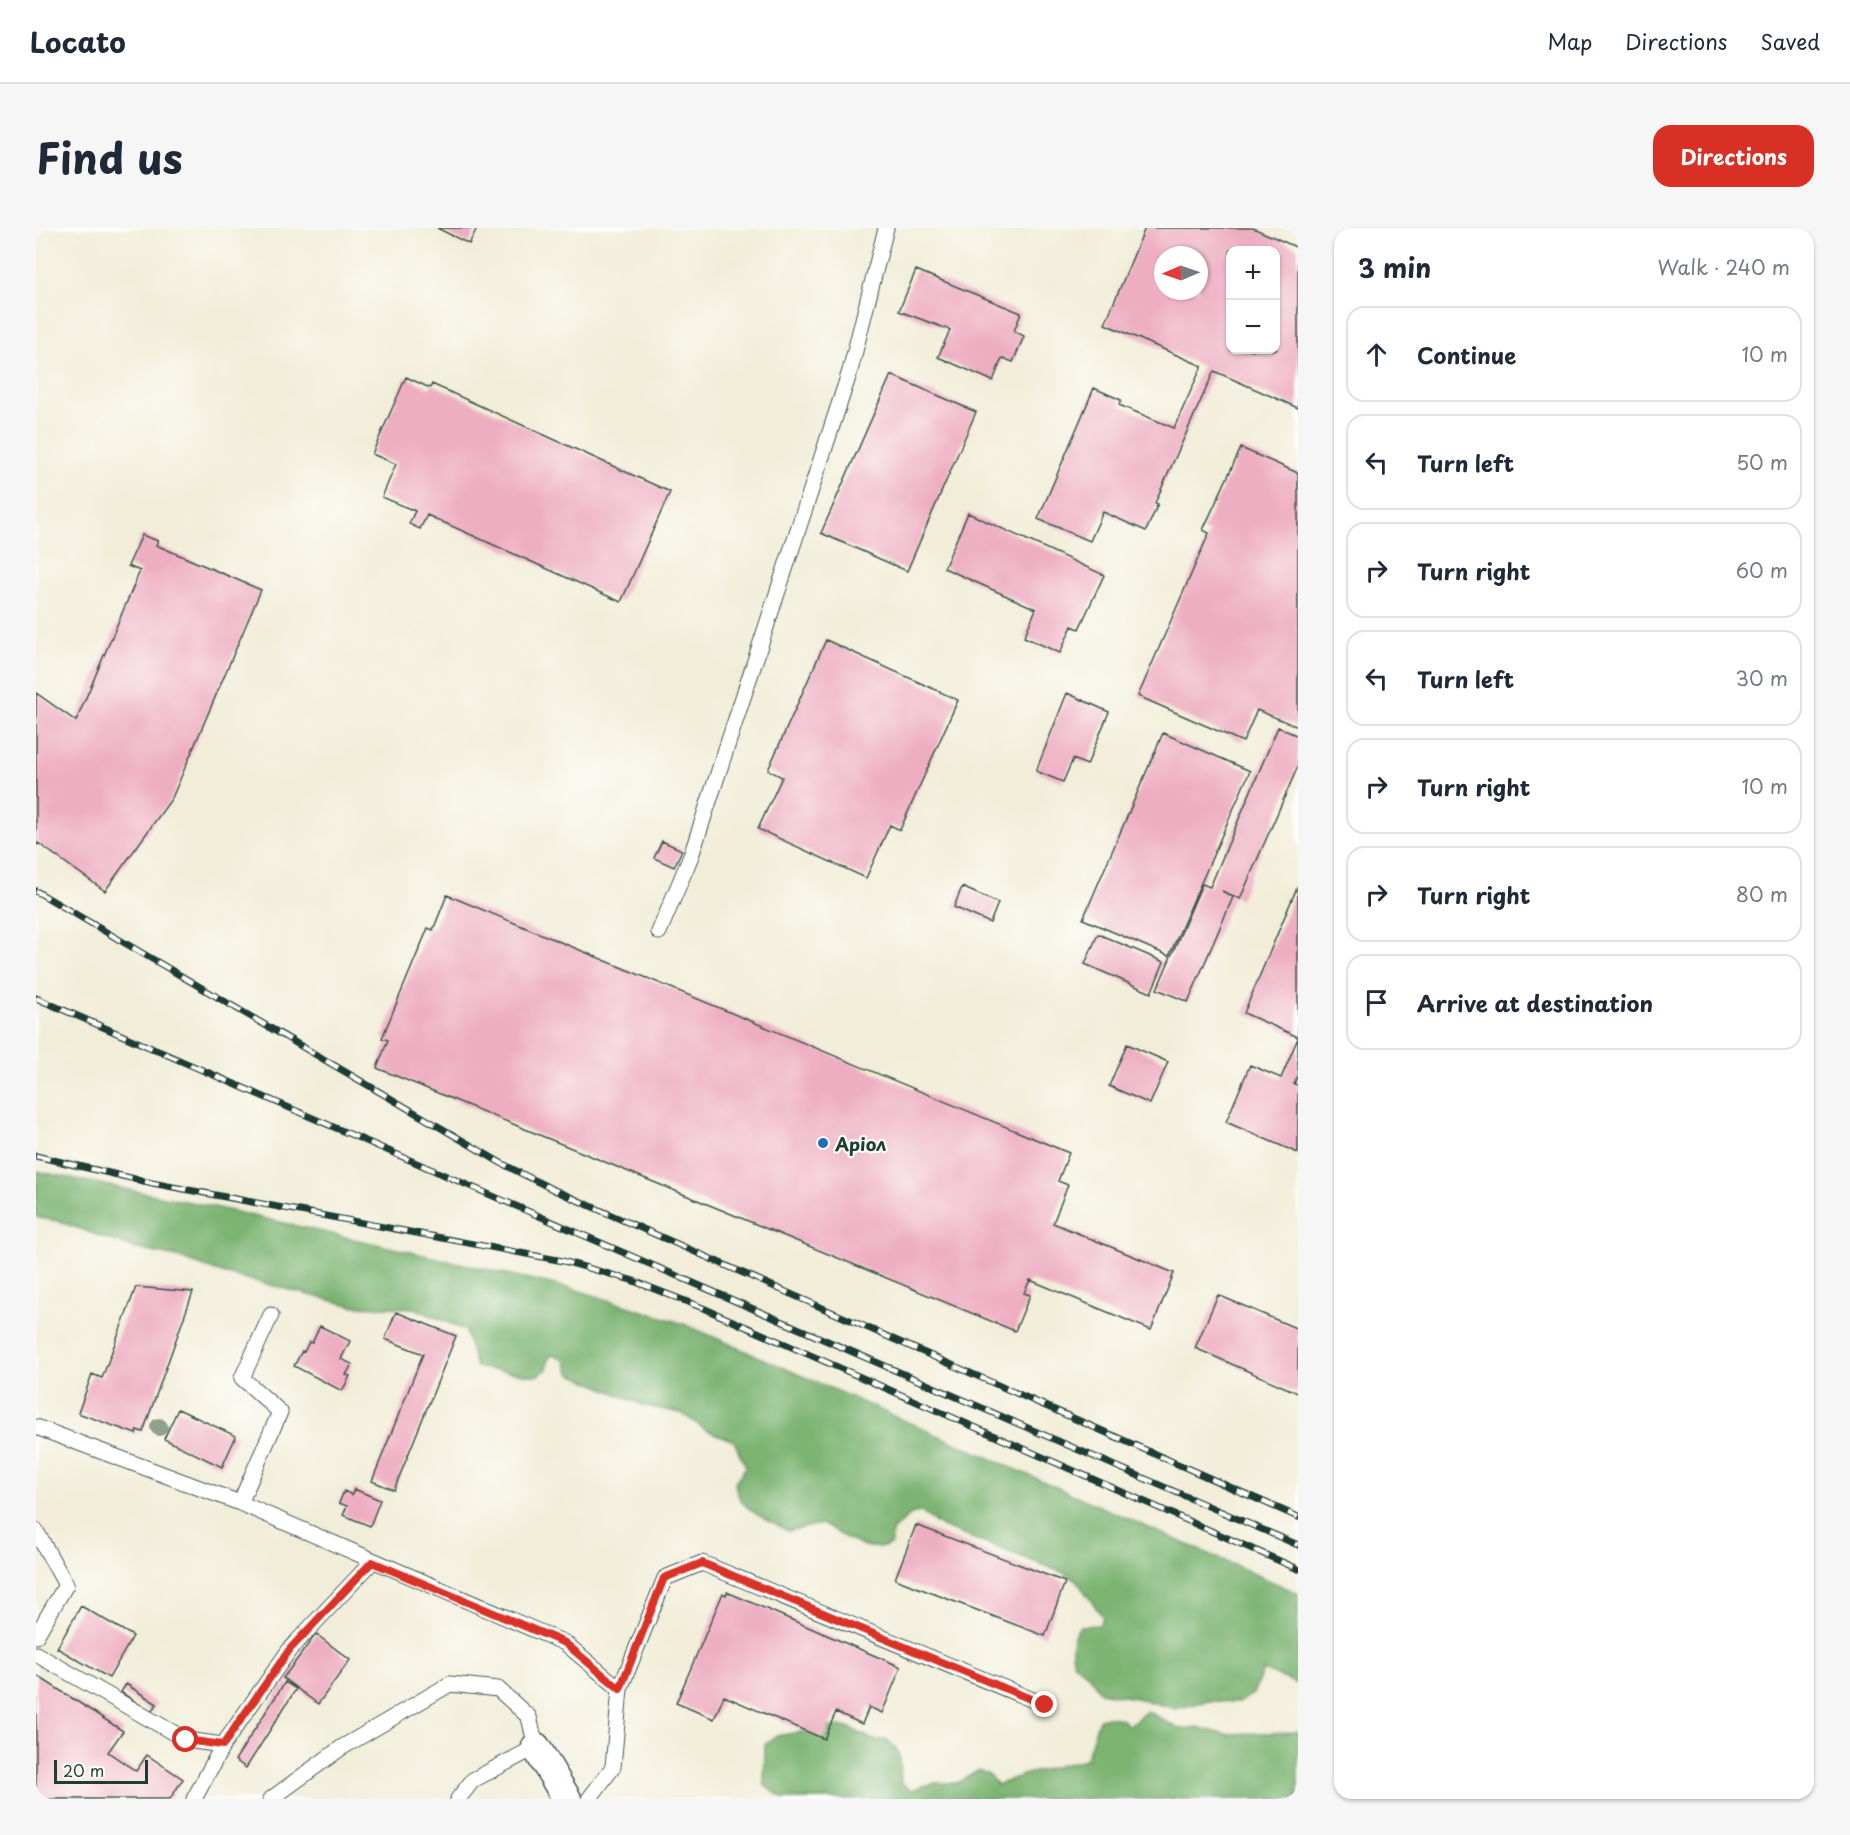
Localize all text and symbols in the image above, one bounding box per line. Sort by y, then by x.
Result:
text: Locato [30,20,126,63]
text: Map [1547,25,1592,57]
text: Directions [1625,25,1727,57]
text: Saved [1760,25,1820,57]
text: Find us [36,125,183,188]
button: Directions [1653,125,1814,187]
north arrow [1154,246,1208,300]
map controls [1226,246,1280,354]
button: + [1226,246,1280,300]
text: 3 min [1358,248,1431,287]
text: Walk · 240 m [1657,252,1790,282]
button: − [1226,300,1280,354]
icon: ahead [1360,338,1393,371]
text: Continue [1417,338,1516,371]
text: 10 m [1741,339,1788,369]
icon: left [1360,446,1393,479]
text: Turn left [1417,446,1514,479]
text: 50 m [1736,447,1788,477]
icon: right [1360,554,1393,587]
text: Turn right [1417,554,1530,587]
text: 60 m [1736,555,1788,585]
icon: left [1360,662,1393,695]
text: Turn left [1417,662,1514,695]
text: 30 m [1735,663,1788,693]
icon: right [1360,770,1393,803]
text: Turn right [1417,770,1530,803]
text: 10 m [1741,771,1788,801]
icon: right [1360,878,1393,911]
text: Turn right [1417,878,1530,911]
text: 80 m [1736,879,1788,909]
icon: arrive [1360,986,1393,1019]
text: Arrive at destination [1417,986,1653,1019]
place label: Аріол [834,1130,886,1157]
marker: Аріол [816,1136,830,1150]
route end [1031,1691,1057,1717]
route start [172,1726,198,1752]
scale bar [54,1757,148,1784]
text: 20 m [63,1758,104,1782]

